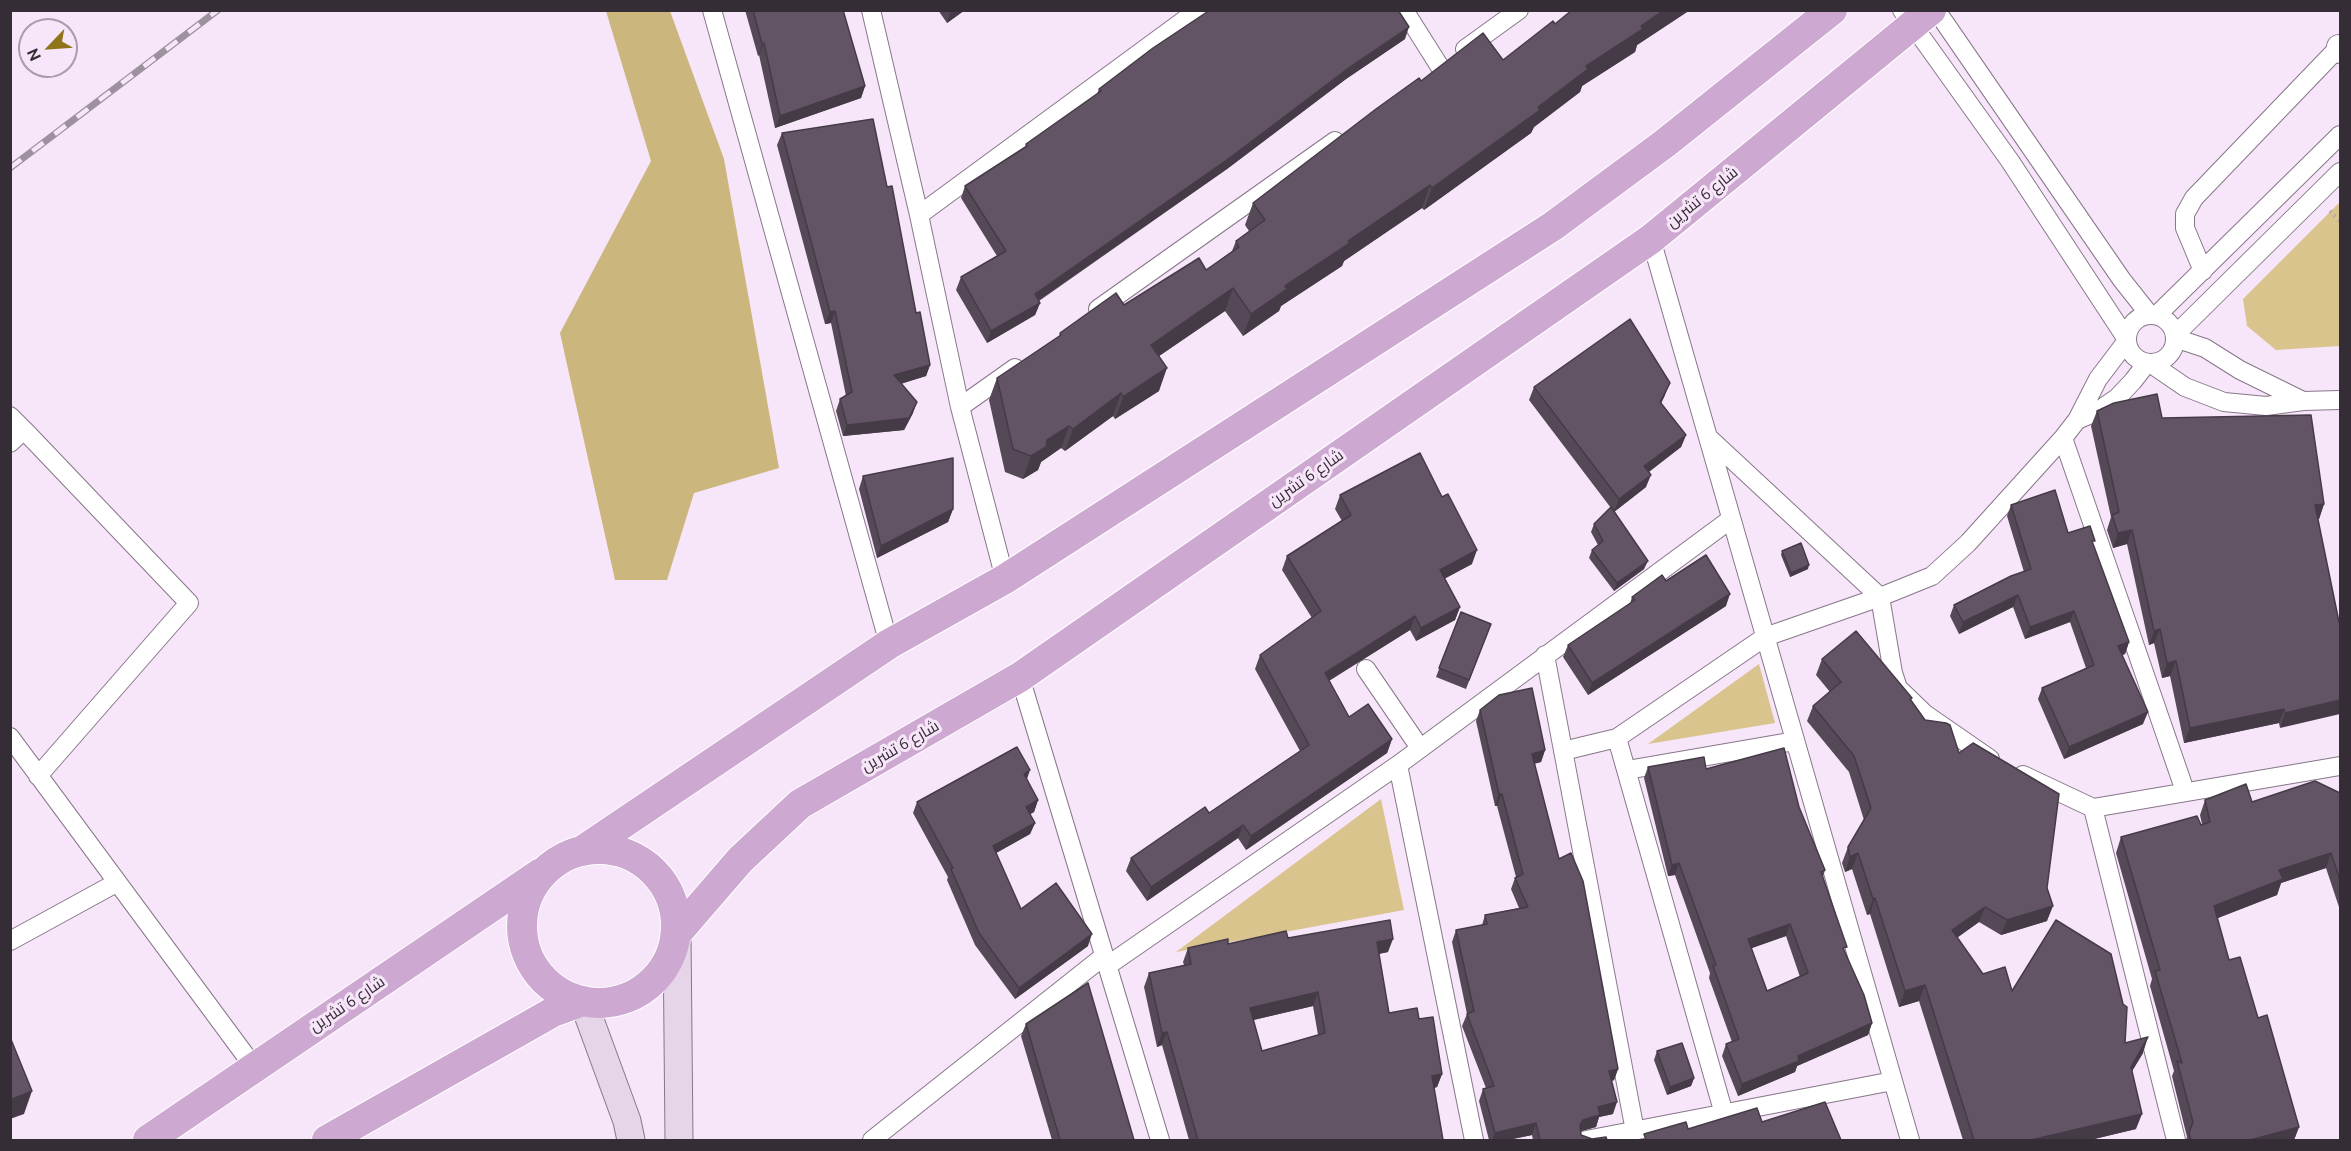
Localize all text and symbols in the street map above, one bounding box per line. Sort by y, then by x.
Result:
north arrow [18,18,78,78]
text: N [23,46,44,64]
street label: شارع 6 تشرين [1662,162,1742,232]
street label: شارع 6 تشرين [1265,445,1347,511]
street label: شارع 6 تشرين [858,716,942,776]
street label: شارع 6 تشرين [306,972,388,1036]

